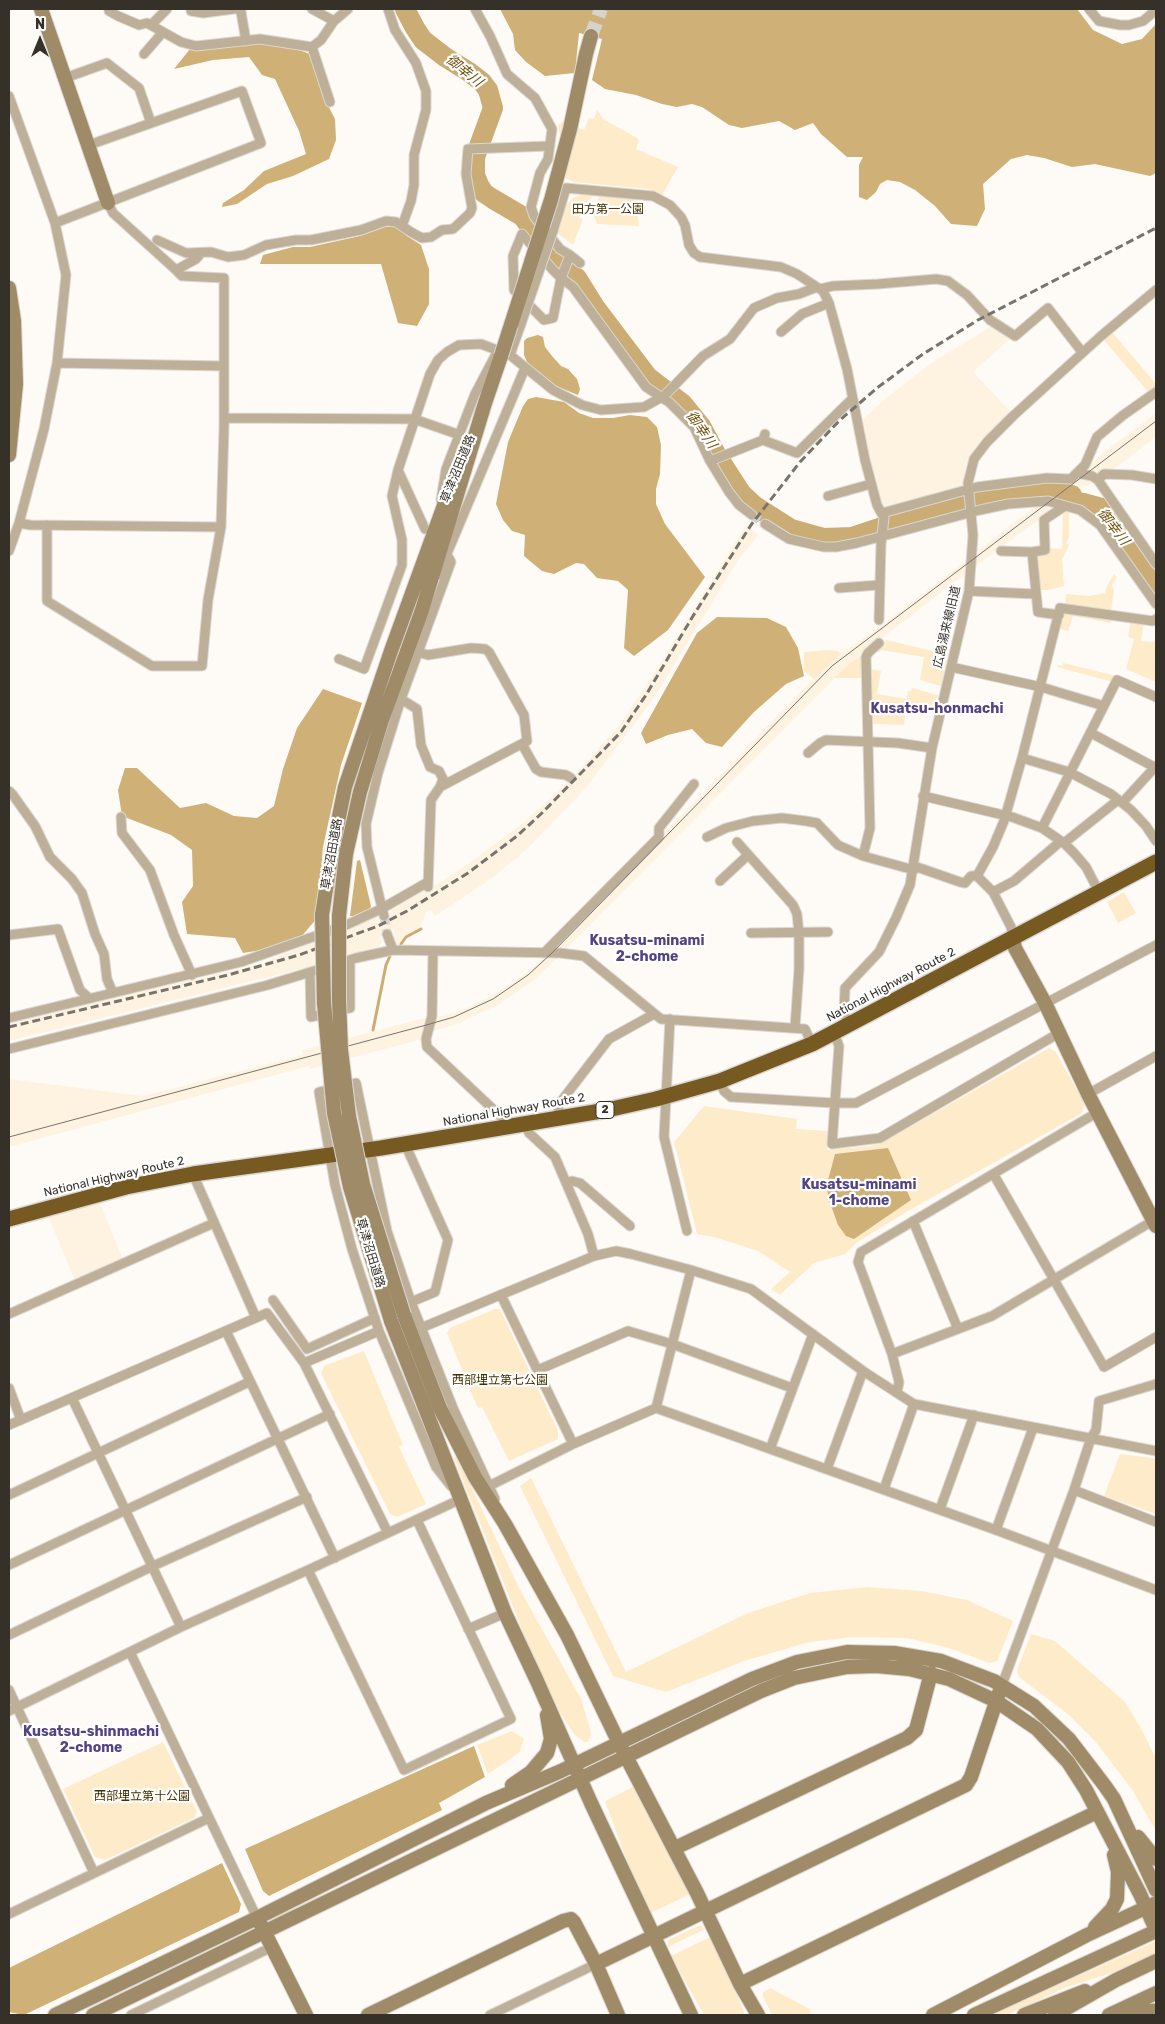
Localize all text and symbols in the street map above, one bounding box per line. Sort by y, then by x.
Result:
north arrow [15,15,65,65]
text: N [35,16,45,33]
water label: 御幸川 [442,51,486,91]
park label: 田方第一公園 [572,203,644,217]
water label: 御幸川 [682,408,720,452]
street label: 草津沼田道路 [438,433,478,505]
water label: 御幸川 [1093,505,1133,549]
street label: 広島湯来線旧道 [931,584,963,670]
district label: Kusatsu-honmachi [871,701,1003,717]
street label: 草津沼田道路 [319,817,345,891]
district label: Kusatsu-minami 2-chome [590,933,704,966]
street label: National Highway Route 2 [824,945,958,1025]
street label: National Highway Route 2 [442,1090,586,1130]
road number: 2 [596,1102,614,1118]
street label: National Highway Route 2 [42,1154,186,1200]
district label: Kusatsu-minami 1-chome [802,1177,916,1210]
street label: 草津沼田道路 [353,1216,387,1290]
park label: 西部埋立第七公園 [452,1374,548,1388]
district label: Kusatsu-shinmachi 2-chome [23,1724,159,1756]
park label: 西部埋立第十公園 [94,1790,190,1804]

